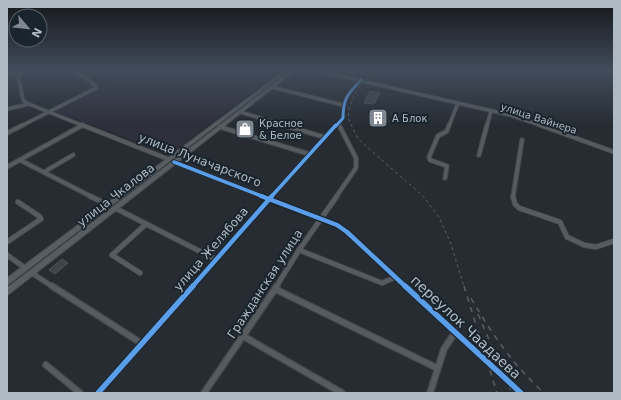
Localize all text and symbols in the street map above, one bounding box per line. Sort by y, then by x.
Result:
north arrow [8,8,48,48]
text: N [28,25,44,40]
street label: улица Вайнера [499,101,578,136]
building icon: А Блок [367,107,389,129]
place label: А Блок [392,113,427,124]
shop icon: Красное & Белое [234,118,256,140]
place label: Красное & Белое [259,118,303,141]
street label: улица Луначарского [137,130,263,190]
street label: улица Чкалова [75,160,157,230]
street label: улица Желябова [171,204,251,294]
street label: Гражданская улица [225,227,305,341]
street label: переулок Чаадаева [408,272,524,382]

